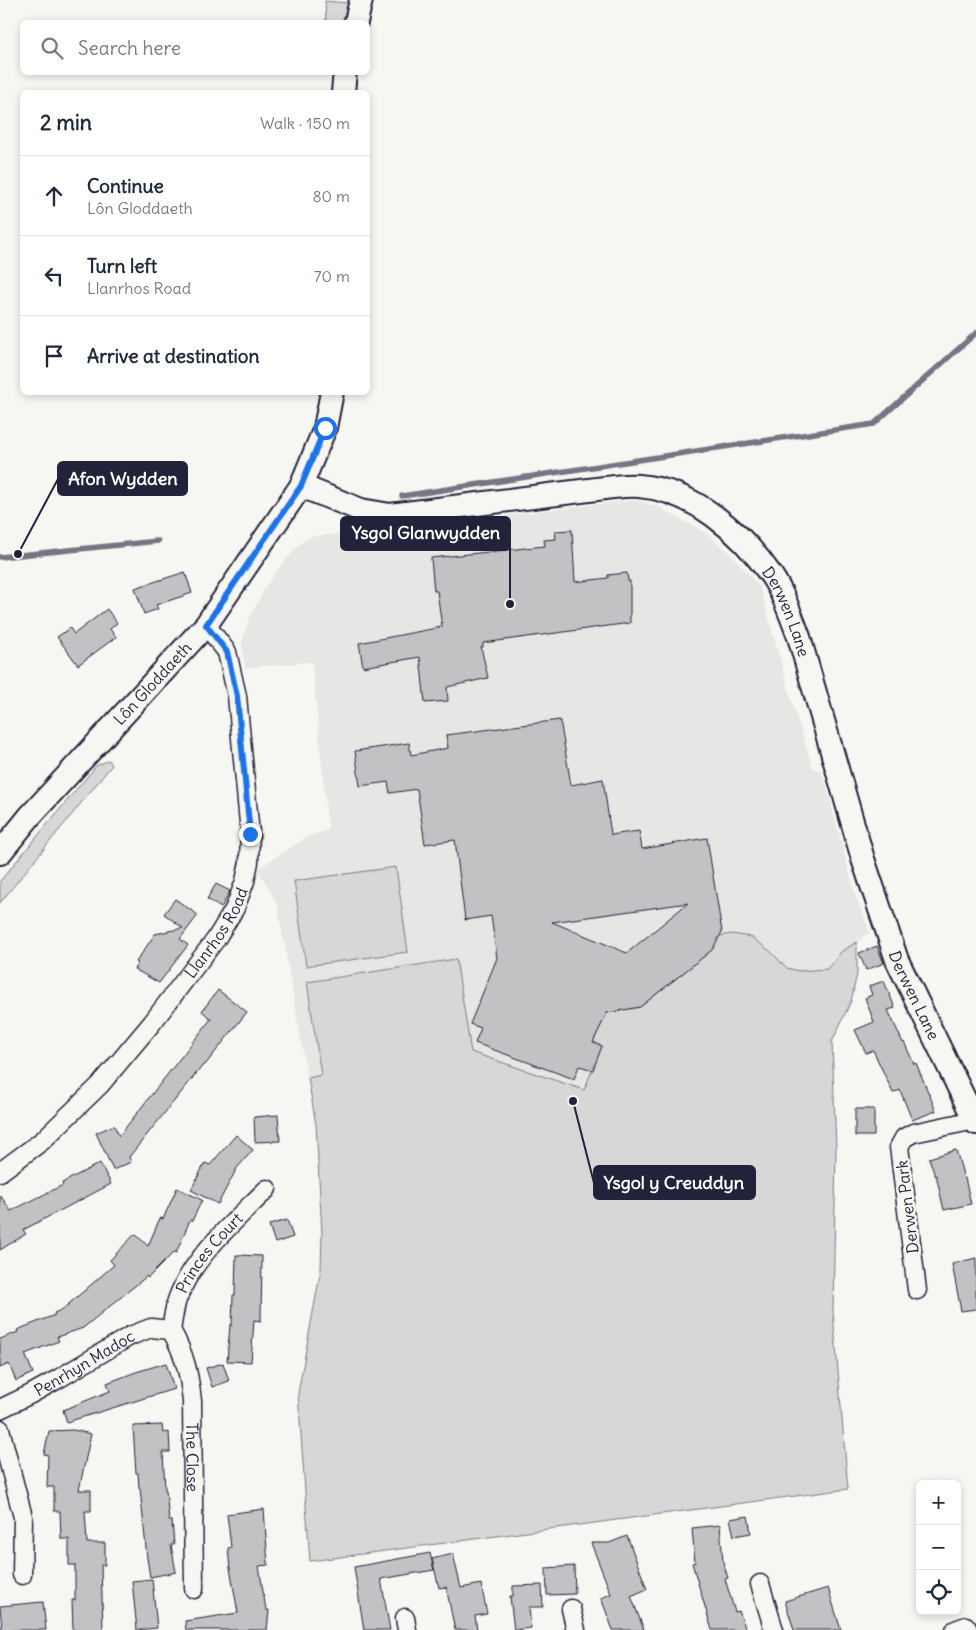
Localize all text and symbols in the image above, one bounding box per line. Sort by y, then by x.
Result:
search box [20,20,370,75]
icon: search [38,34,66,62]
text: Search here [78,36,181,60]
text: 2 min [40,109,92,136]
text: Walk · 150 m [260,113,350,133]
text: Continue [87,174,164,198]
icon: ahead [40,182,68,210]
text: 80 m [312,186,350,206]
text: Lôn Gloddaeth [87,198,193,218]
text: Turn left [87,254,157,278]
icon: left [40,262,68,290]
text: 70 m [314,266,350,286]
text: Llanrhos Road [87,278,191,298]
icon: arrive [40,342,68,370]
text: Arrive at destination [87,344,260,368]
route start [314,417,337,440]
callout: Afon Wydden [58,462,187,495]
text: Afon Wydden [68,467,178,490]
callout: Ysgol Glanwydden [341,517,510,550]
text: Ysgol Glanwydden [351,521,501,544]
street label: Derwen Lane [758,562,814,659]
street label: Lôn Gloddaeth [109,638,195,729]
route end [239,823,262,846]
street label: Llanrhos Road [180,884,252,982]
street label: Derwen Lane [885,948,944,1043]
street label: Derwen Park [891,1159,923,1255]
callout: Ysgol y Creuddyn [594,1166,755,1199]
text: Ysgol y Creuddyn [603,1171,745,1194]
street label: Princes Court [171,1208,247,1296]
street label: Penrhyn Madoc [30,1326,138,1400]
street label: The Close [182,1423,203,1492]
map controls [916,1480,961,1615]
button: + [916,1480,961,1525]
button: − [916,1525,961,1570]
button: locate [916,1570,961,1615]

